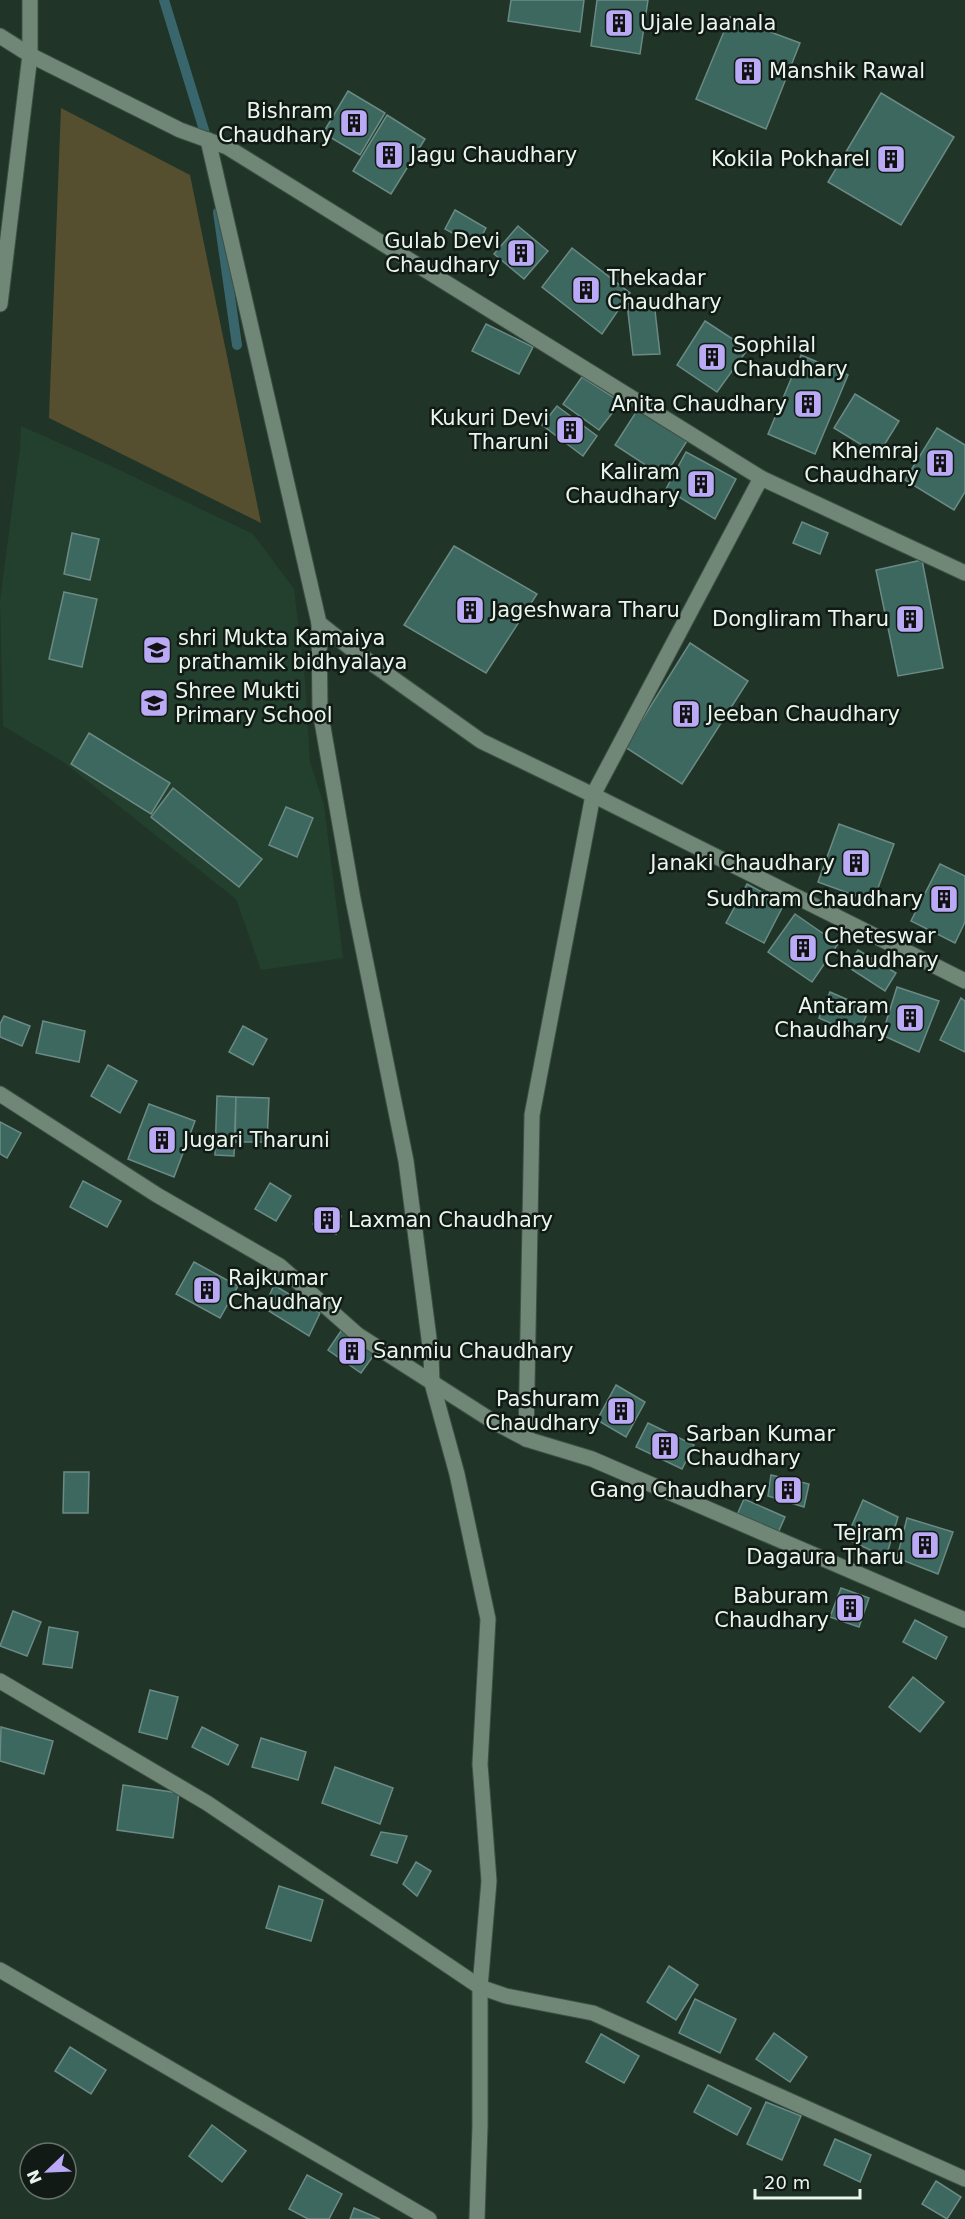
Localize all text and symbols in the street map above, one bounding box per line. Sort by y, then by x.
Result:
building icon: Ujale Jaanala [603,7,635,39]
place label: Ujale Jaanala [640,11,776,35]
building icon: Manshik Rawal [732,55,764,87]
place label: Manshik Rawal [769,59,925,83]
place label: Bishram Chaudhary [218,99,333,147]
building icon: Bishram Chaudhary [338,107,370,139]
building icon: Jagu Chaudhary [373,139,405,171]
place label: Jagu Chaudhary [408,143,577,167]
building icon: Kokila Pokharel [875,143,907,175]
place label: Kokila Pokharel [711,147,870,171]
place label: Gulab Devi Chaudhary [384,229,500,277]
building icon: Gulab Devi Chaudhary [505,237,537,269]
place label: Thekadar Chaudhary [606,266,722,314]
building icon: Thekadar Chaudhary [570,274,602,306]
place label: Sophilal Chaudhary [733,333,848,381]
building icon: Sophilal Chaudhary [696,341,728,373]
building icon: Anita Chaudhary [792,388,824,420]
place label: Anita Chaudhary [611,392,787,416]
place label: Kukuri Devi Tharuni [430,406,549,454]
building icon: Kukuri Devi Tharuni [554,414,586,446]
place label: Khemraj Chaudhary [804,439,919,487]
building icon: Khemraj Chaudhary [924,447,956,479]
place label: Kaliram Chaudhary [565,460,680,508]
building icon: Kaliram Chaudhary [685,468,717,500]
building icon: Jageshwara Tharu [454,594,486,626]
place label: Jageshwara Tharu [489,598,680,622]
building icon: Dongliram Tharu [894,603,926,635]
place label: Dongliram Tharu [712,607,889,631]
place label: shri Mukta Kamaiya prathamik bidhyalaya [178,626,407,674]
school or university icon: shri Mukta Kamaiya prathamik bidhyalaya [141,634,173,666]
place label: Shree Mukti Primary School [175,679,333,727]
school or university icon: Shree Mukti Primary School [138,687,170,719]
building icon: Jeeban Chaudhary [670,698,702,730]
place label: Jeeban Chaudhary [705,702,900,726]
building icon: Janaki Chaudhary [840,847,872,879]
place label: Janaki Chaudhary [648,851,835,875]
building icon: Sudhram Chaudhary [928,883,960,915]
place label: Sudhram Chaudhary [706,887,923,911]
place label: Cheteswar Chaudhary [824,924,939,972]
building icon: Cheteswar Chaudhary [787,932,819,964]
place label: Antaram Chaudhary [774,994,889,1042]
building icon: Antaram Chaudhary [894,1002,926,1034]
building icon: Jugari Tharuni [146,1124,178,1156]
place label: Jugari Tharuni [181,1128,330,1152]
building icon: Laxman Chaudhary [311,1204,343,1236]
place label: Laxman Chaudhary [348,1208,553,1232]
place label: Rajkumar Chaudhary [228,1266,343,1314]
building icon: Rajkumar Chaudhary [191,1274,223,1306]
building icon: Sanmiu Chaudhary [336,1335,368,1367]
place label: Sanmiu Chaudhary [373,1339,574,1363]
place label: Pashuram Chaudhary [485,1387,600,1435]
building icon: Pashuram Chaudhary [605,1395,637,1427]
place label: Sarban Kumar Chaudhary [686,1422,835,1470]
building icon: Sarban Kumar Chaudhary [649,1430,681,1462]
building icon: Gang Chaudhary [772,1474,804,1506]
place label: Gang Chaudhary [590,1478,767,1502]
place label: Tejram Dagaura Tharu [746,1521,904,1569]
building icon: Tejram Dagaura Tharu [909,1529,941,1561]
place label: Baburam Chaudhary [714,1584,829,1632]
building icon: Baburam Chaudhary [834,1592,866,1624]
north arrow [18,2141,78,2201]
scale bar [755,2162,860,2200]
text: N [23,2167,46,2187]
text: 20 m [764,2172,810,2193]

